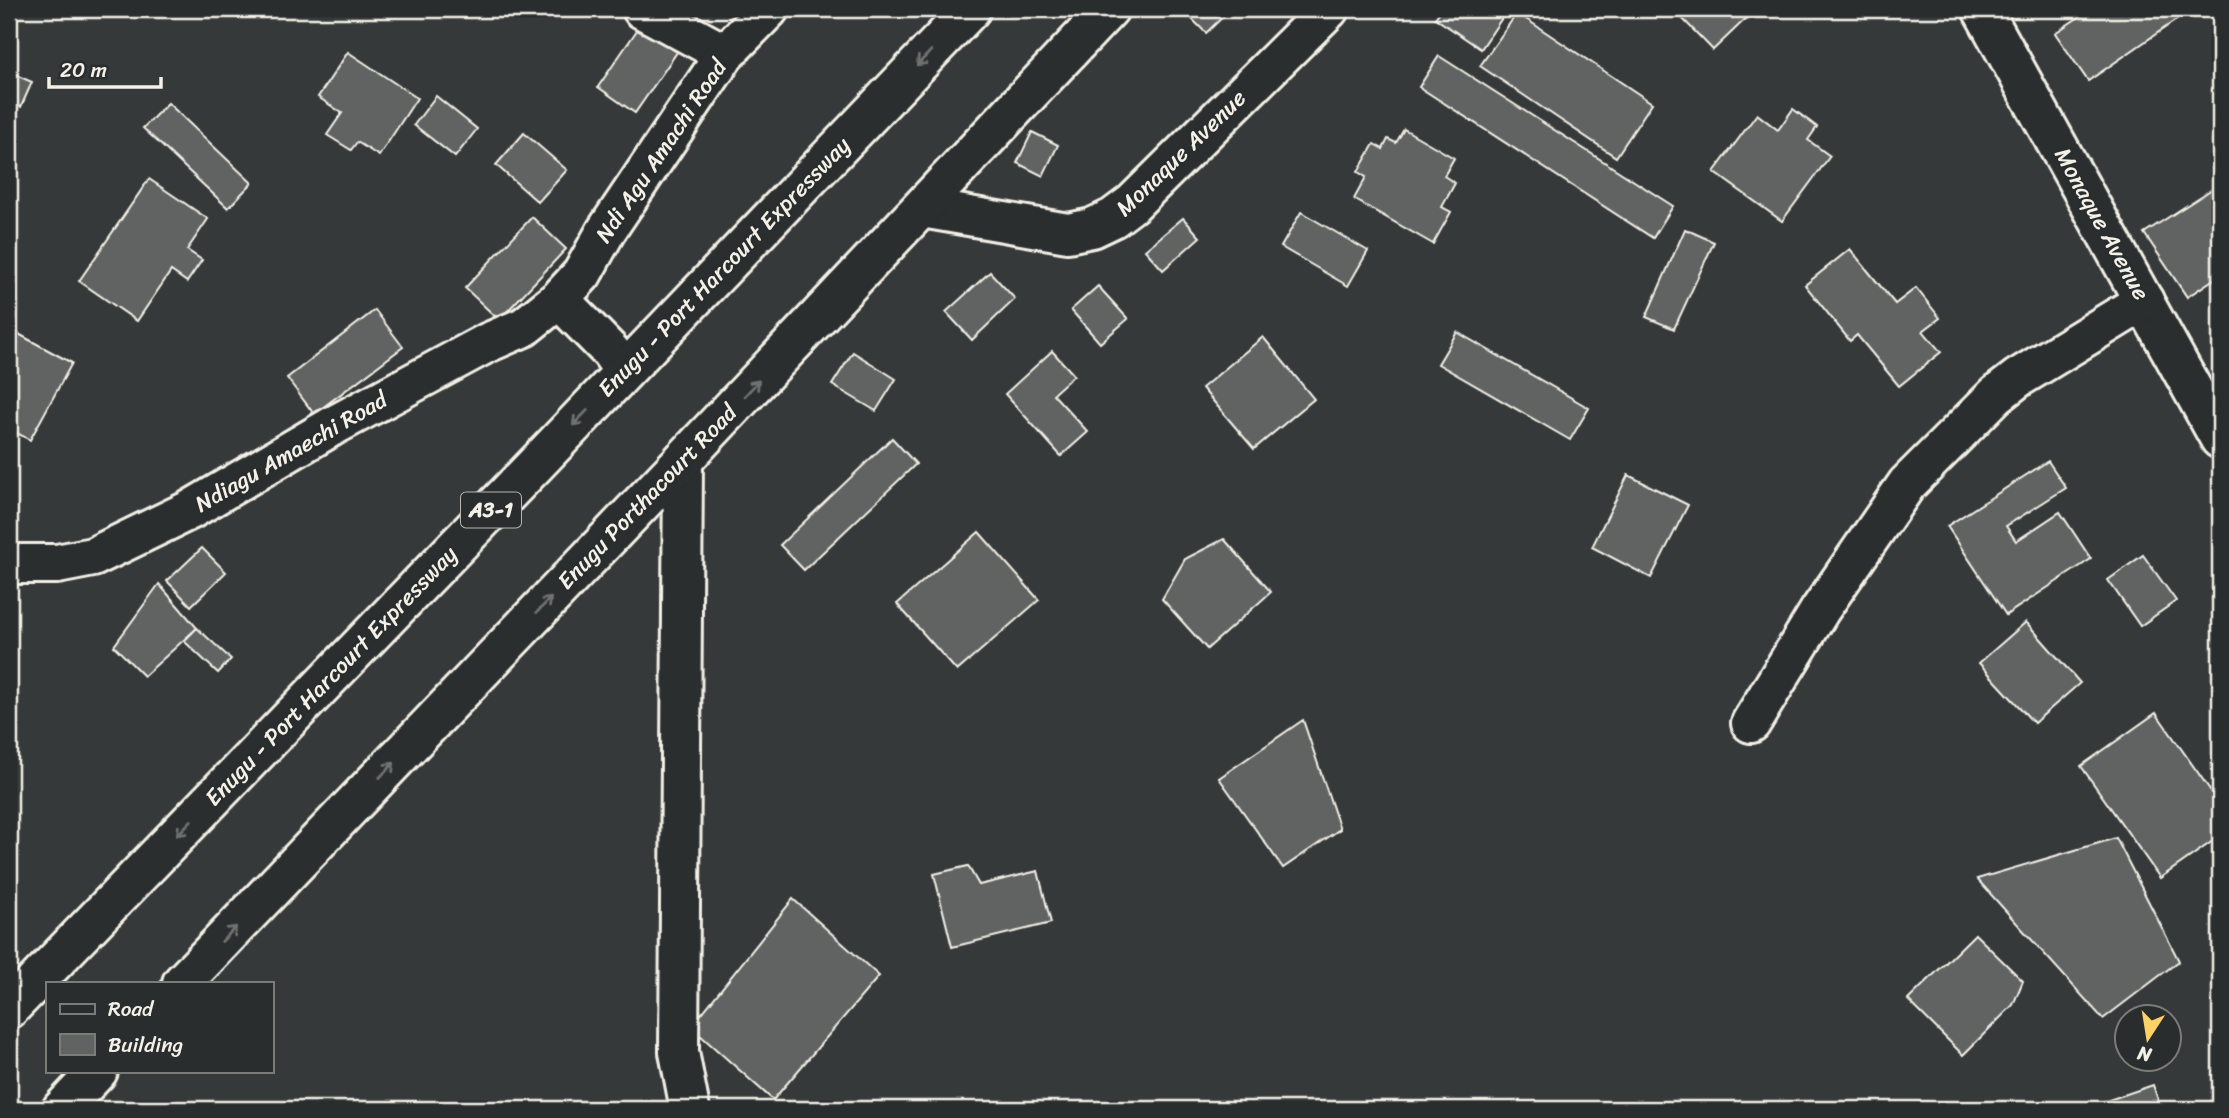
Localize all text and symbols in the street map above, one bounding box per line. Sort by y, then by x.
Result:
scale bar [49,46,161,90]
street label: Ndi Agu Amachi Road [584,49,739,251]
one-way arrow [915,49,932,66]
text: 20 m [60,51,107,89]
street label: Monaque Avenue [1106,79,1256,227]
street label: Enugu - Port Harcourt Expressway [587,127,861,407]
street label: Monaque Avenue [2043,140,2161,308]
street label: Ndiagu Amaechi Road [187,379,397,524]
one-way arrow [743,379,760,396]
street label: Enugu Porthacourt Road [547,393,749,600]
one-way arrow [572,409,589,426]
road number: A3-1 [461,492,521,528]
street label: Enugu - Port Harcourt Expressway [194,536,468,816]
one-way arrow [536,597,553,614]
one-way arrow [378,761,395,778]
one-way arrow [175,819,192,836]
one-way arrow [221,926,238,943]
legend [46,982,273,1072]
text: Road [108,990,155,1028]
north arrow [2114,1002,2184,1072]
text: Building [108,1026,184,1064]
text: N [2134,1036,2155,1072]

